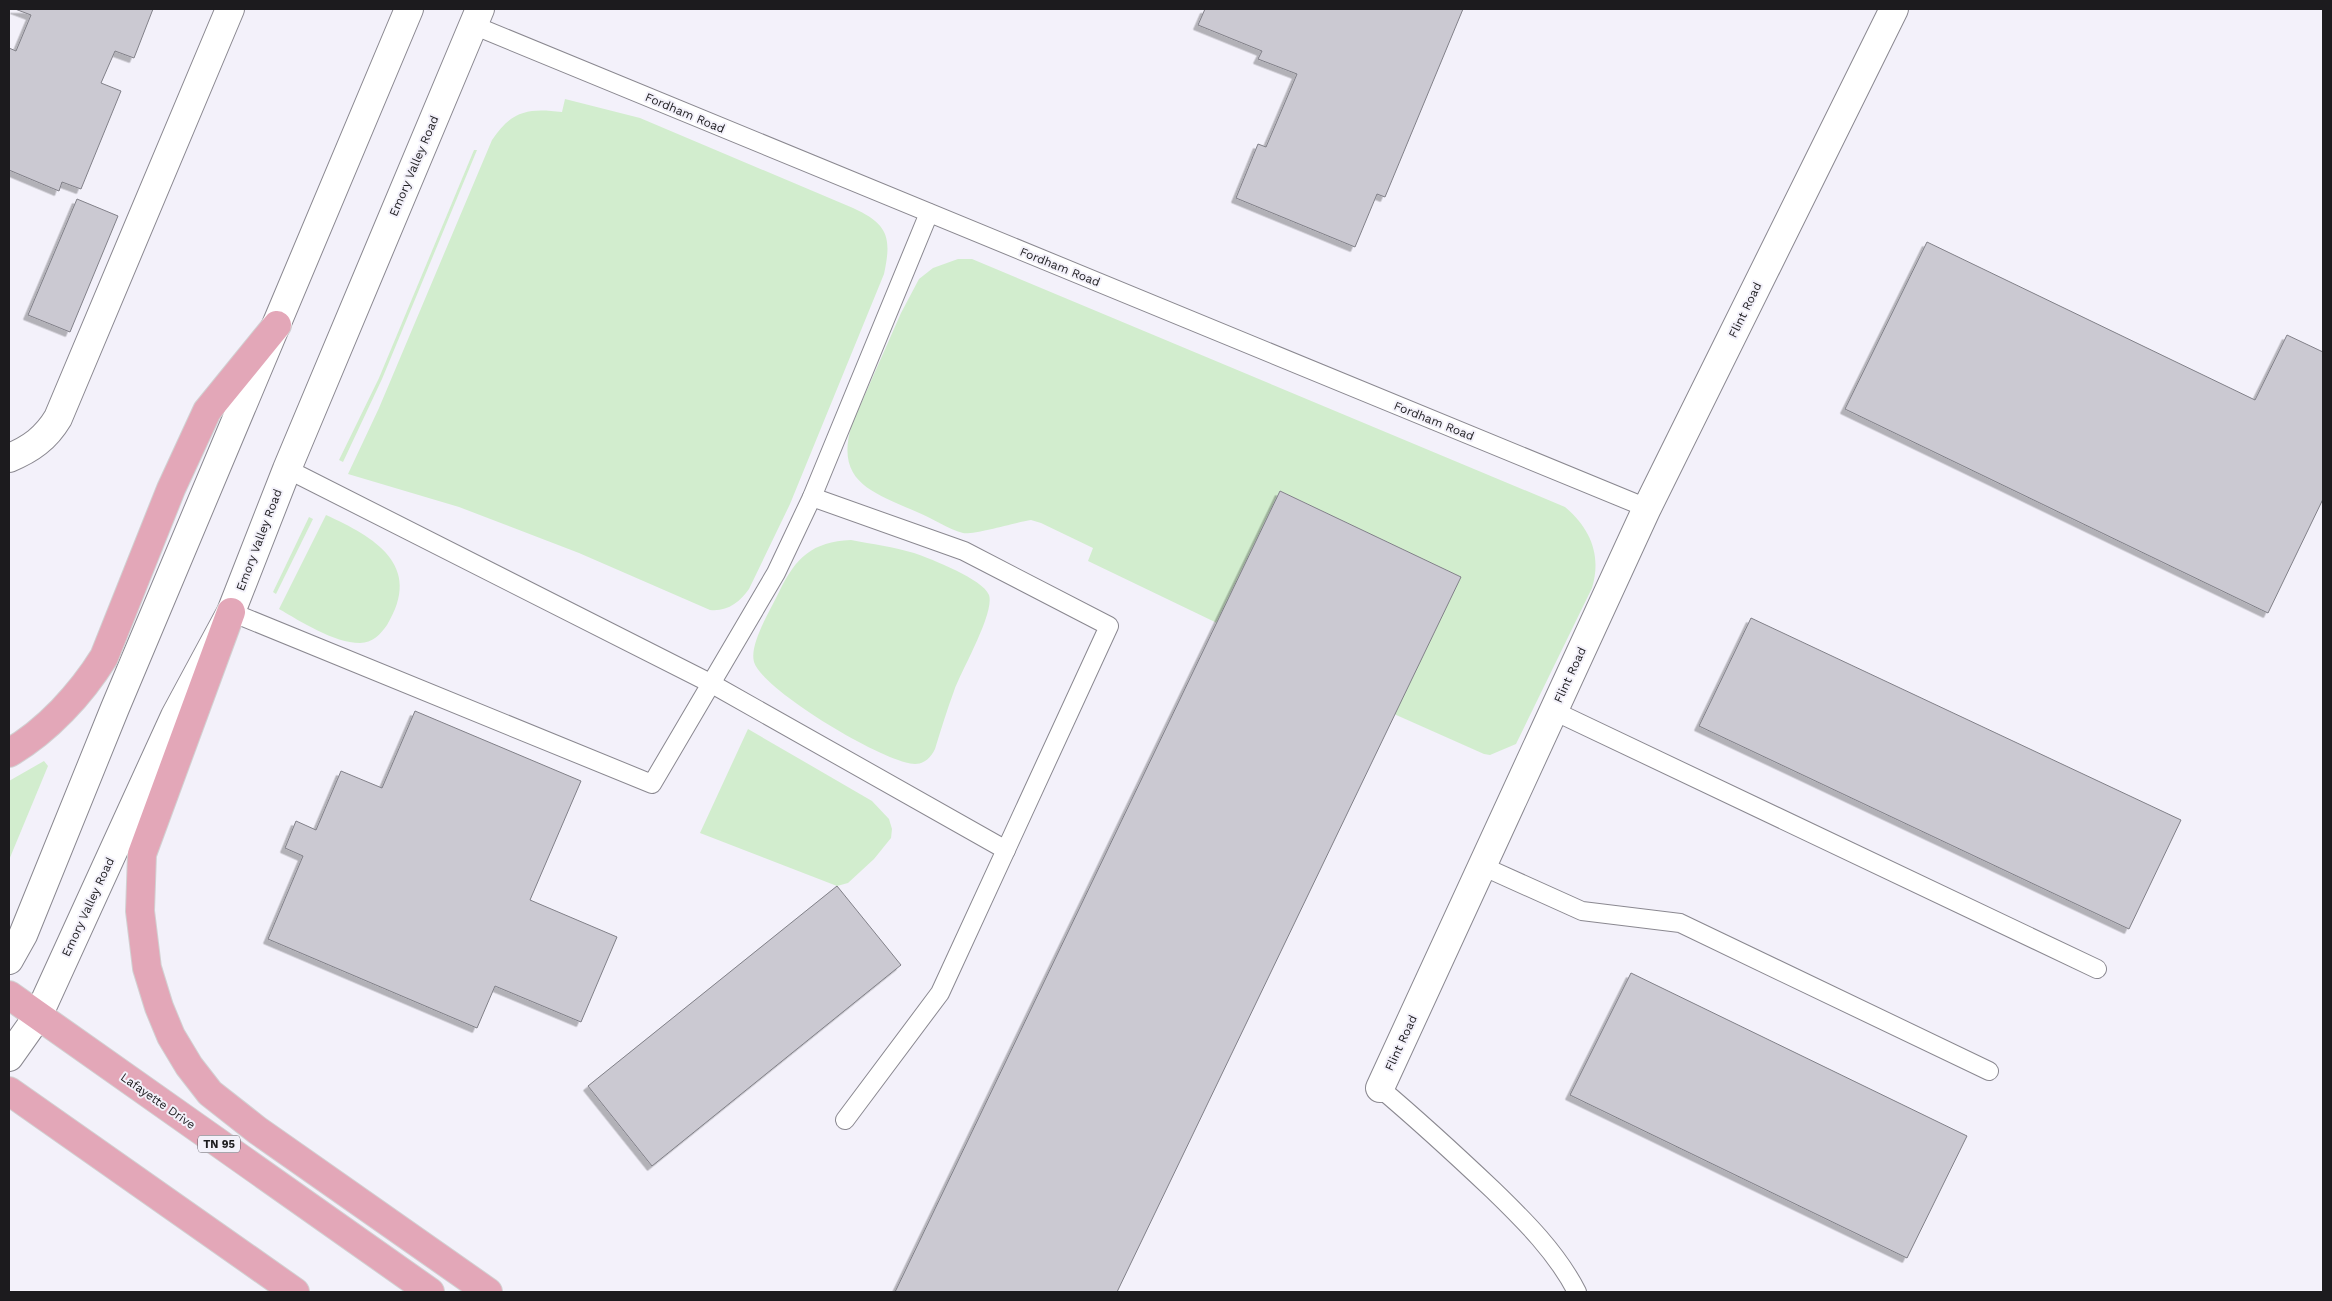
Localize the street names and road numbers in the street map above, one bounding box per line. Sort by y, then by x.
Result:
street label: Fordham Road [643,90,727,136]
street label: Emory Valley Road [386,114,442,218]
street label: Fordham Road [1018,245,1102,289]
street label: Flint Road [1726,280,1764,340]
street label: Fordham Road [1392,399,1476,443]
street label: Emory Valley Road [233,487,285,593]
street label: Flint Road [1551,645,1589,705]
street label: Emory Valley Road [59,855,117,959]
street label: Flint Road [1382,1013,1420,1073]
street label: Lafayette Drive [118,1070,198,1132]
road number: TN 95 [198,1136,240,1152]

